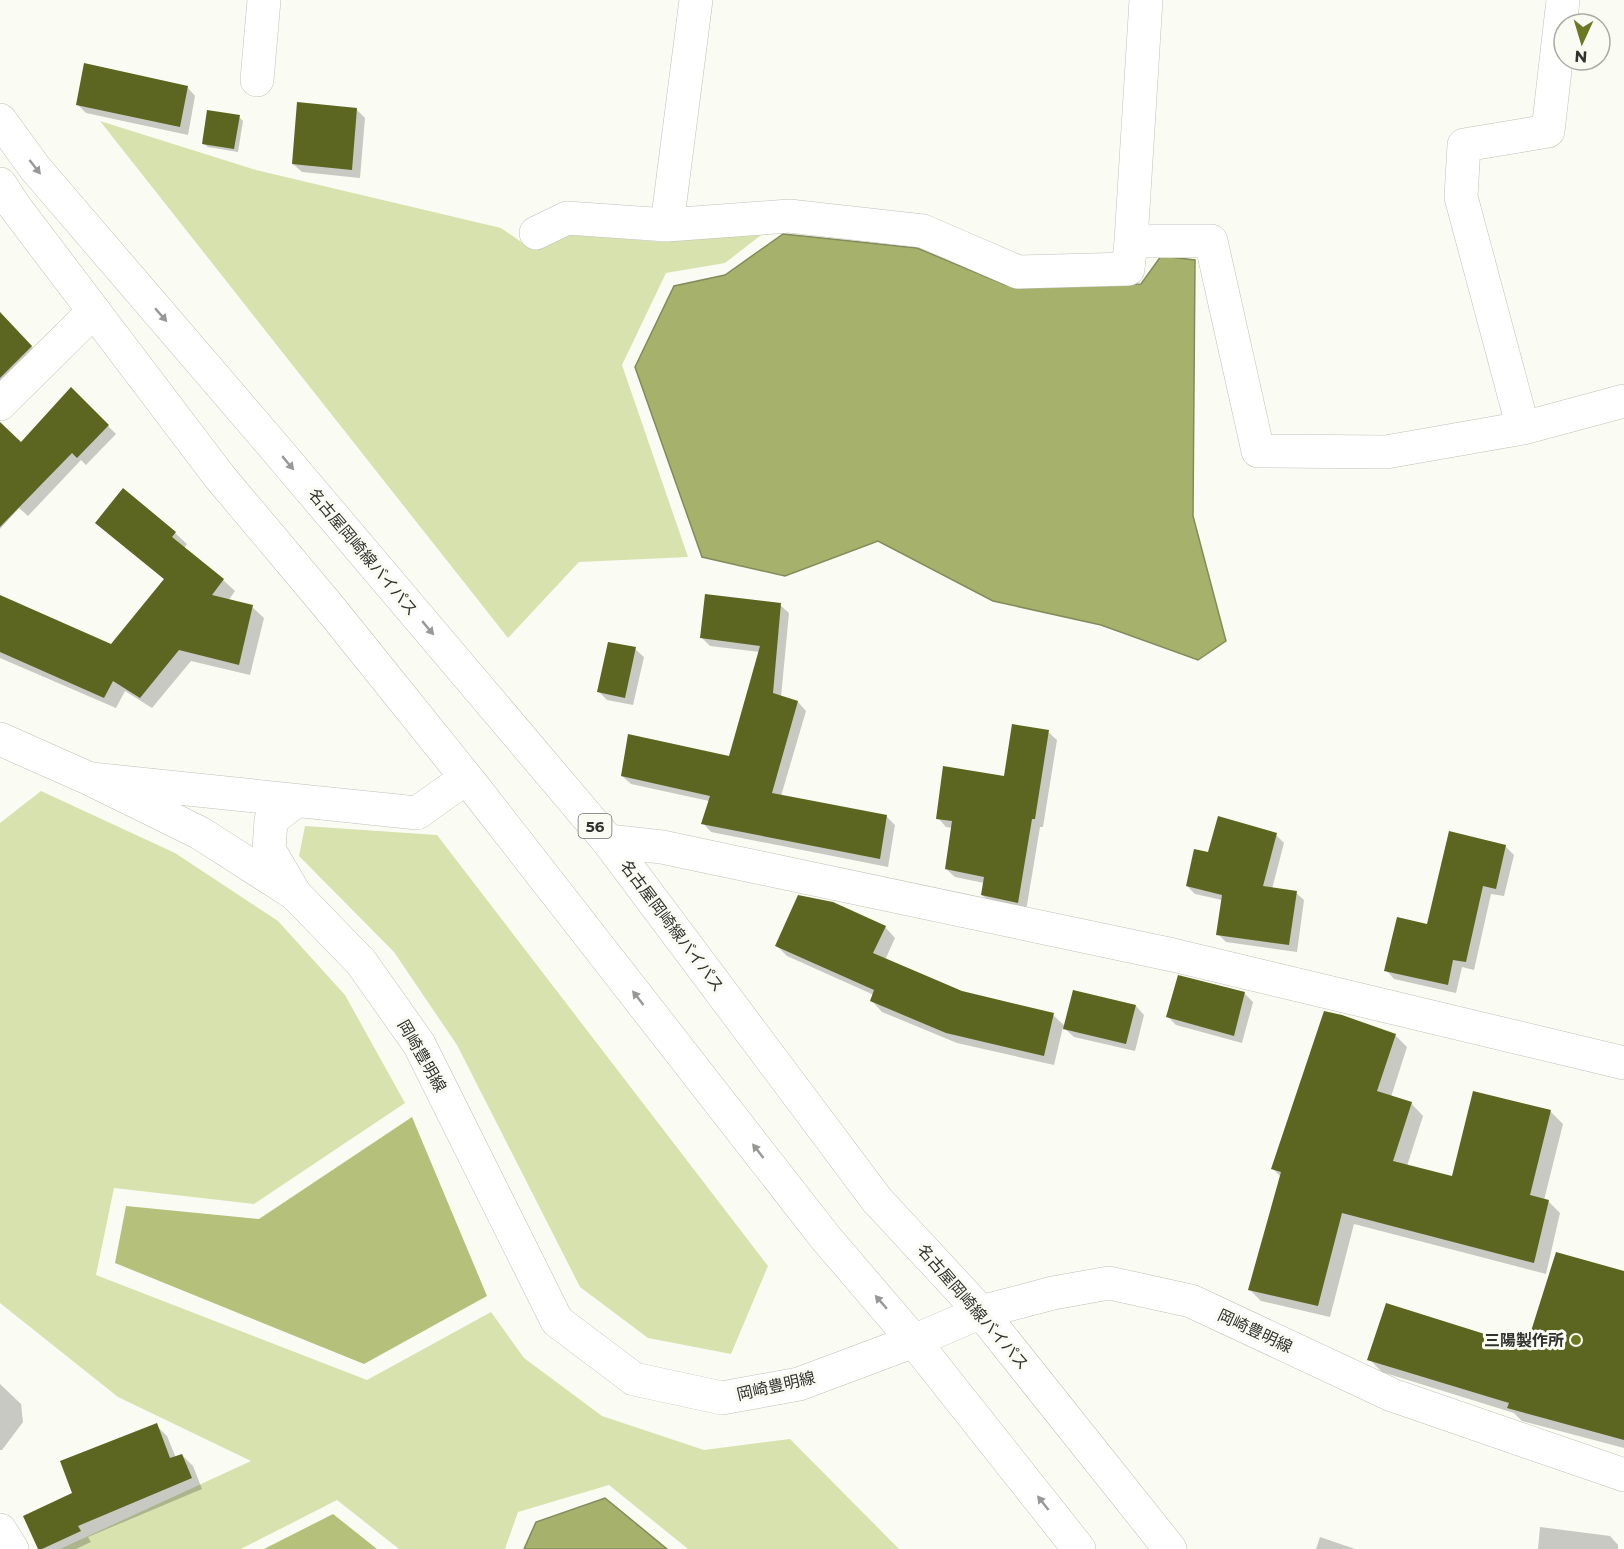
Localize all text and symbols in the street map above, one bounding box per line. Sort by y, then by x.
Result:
north arrow [1552,12,1612,72]
text: N [1574,47,1588,66]
one-way arrow [28,159,41,175]
one-way arrow [154,307,167,322]
one-way arrow [281,455,294,470]
street label: 名古屋岡崎線バイパス [304,485,422,619]
one-way arrow [421,620,434,636]
road number: 56 [578,814,612,838]
street label: 名古屋岡崎線バイパス [616,857,728,995]
one-way arrow [632,990,644,1005]
street label: 岡崎豊明線 [394,1017,450,1095]
one-way arrow [752,1144,764,1159]
street label: 名古屋岡崎線バイパス [913,1241,1033,1373]
one-way arrow [875,1295,888,1310]
street label: 岡崎豊明線 [1215,1305,1295,1357]
place label: 三陽製作所 [1484,1331,1564,1350]
marker: 三陽製作所 [1569,1333,1583,1347]
street label: 岡崎豊明線 [735,1368,817,1404]
one-way arrow [1037,1495,1050,1511]

